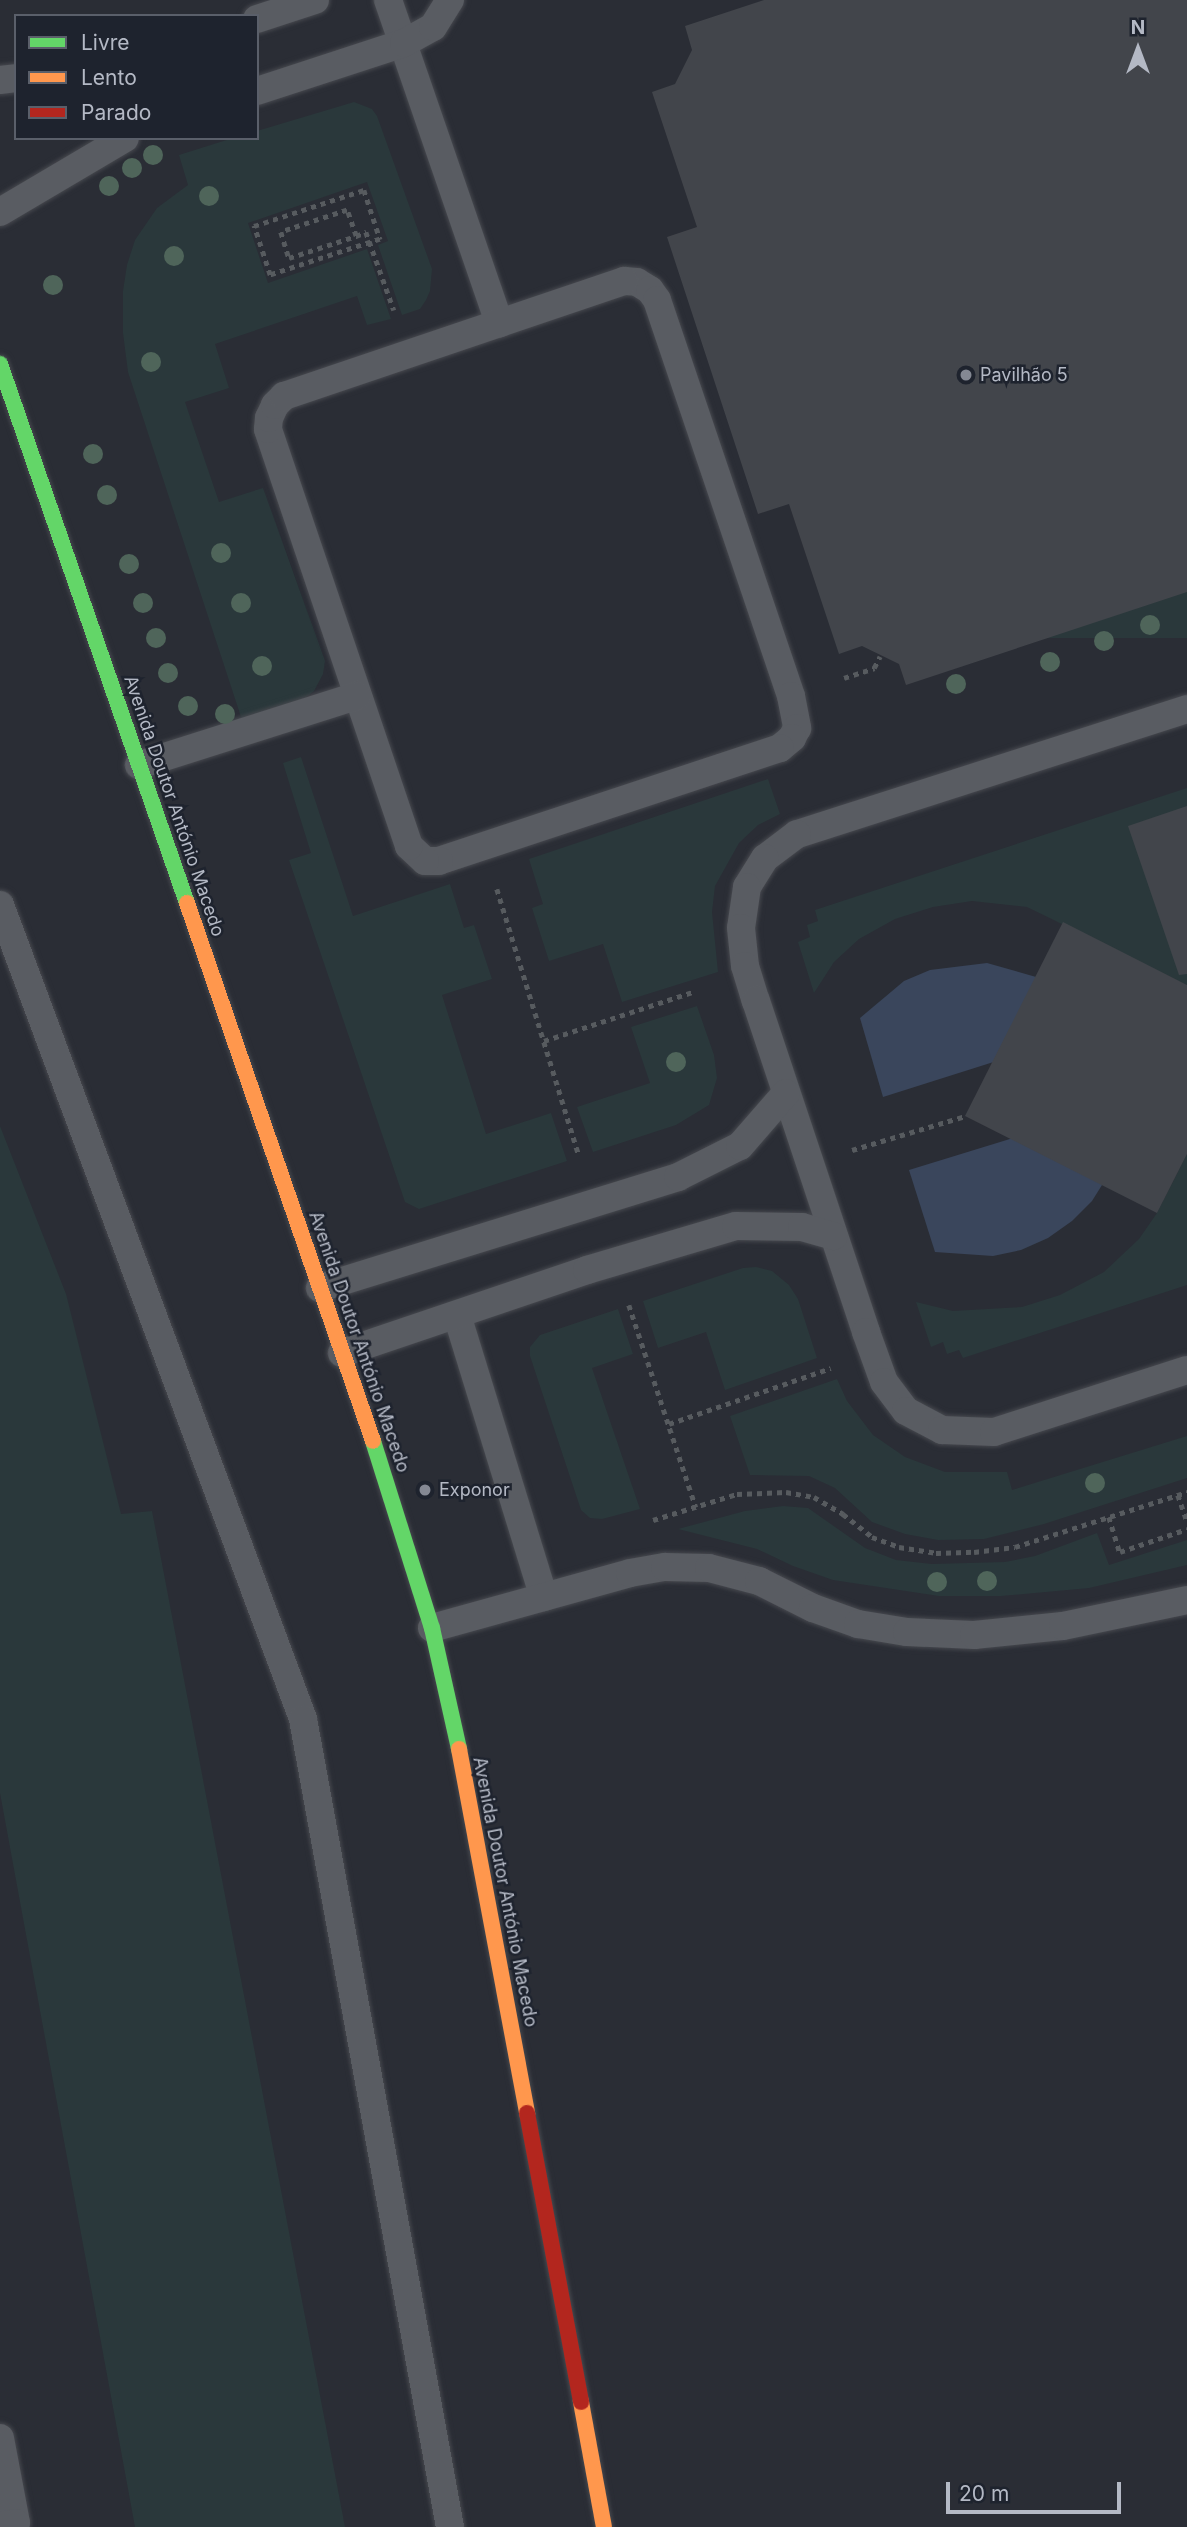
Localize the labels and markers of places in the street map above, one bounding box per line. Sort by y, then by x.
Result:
place label: Pavilhão 5 [980,364,1068,386]
marker: Pavilhão 5 [958,367,974,383]
place label: Exponor [439,1479,510,1501]
marker: Exponor [417,1482,433,1498]

